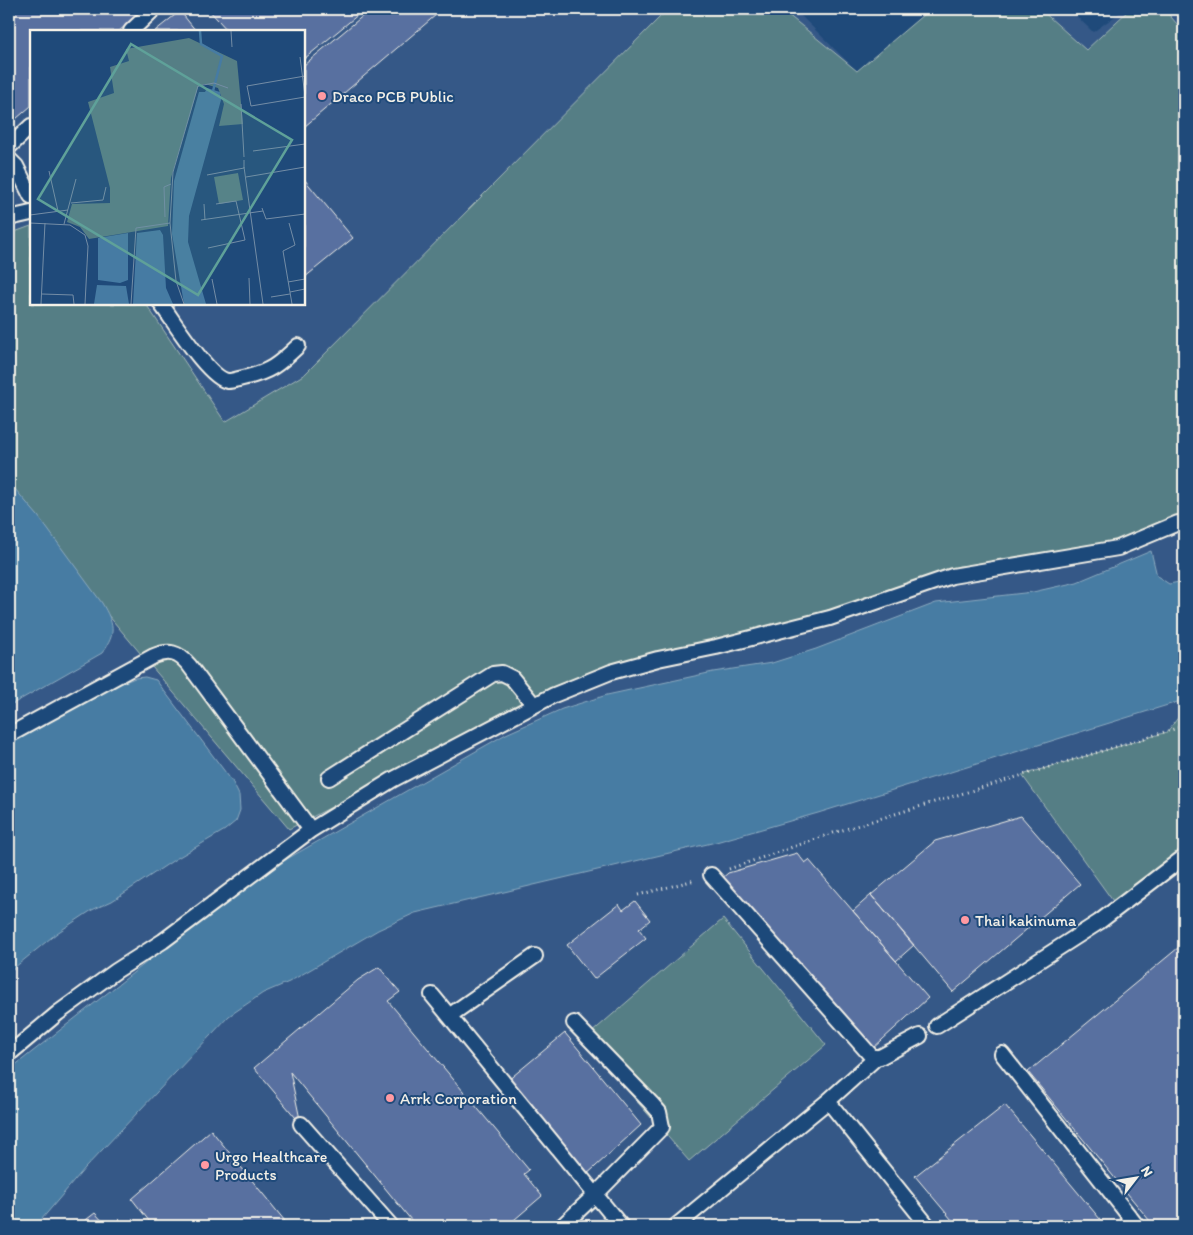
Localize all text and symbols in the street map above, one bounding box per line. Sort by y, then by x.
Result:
inset map [30,30,305,305]
place label: Draco PCB PUblic [332,87,454,106]
marker: Draco PCB PUblic [316,90,328,102]
place label: Thai kakinuma [975,911,1077,930]
marker: Thai kakinuma [959,914,971,926]
place label: Arrk Corporation [400,1089,517,1108]
marker: Arrk Corporation [384,1092,396,1104]
place label: Urgo Healthcare Products [215,1147,327,1184]
north arrow [1110,1152,1160,1202]
marker: Urgo Healthcare Products [199,1159,211,1171]
text: N [1137,1163,1156,1180]

